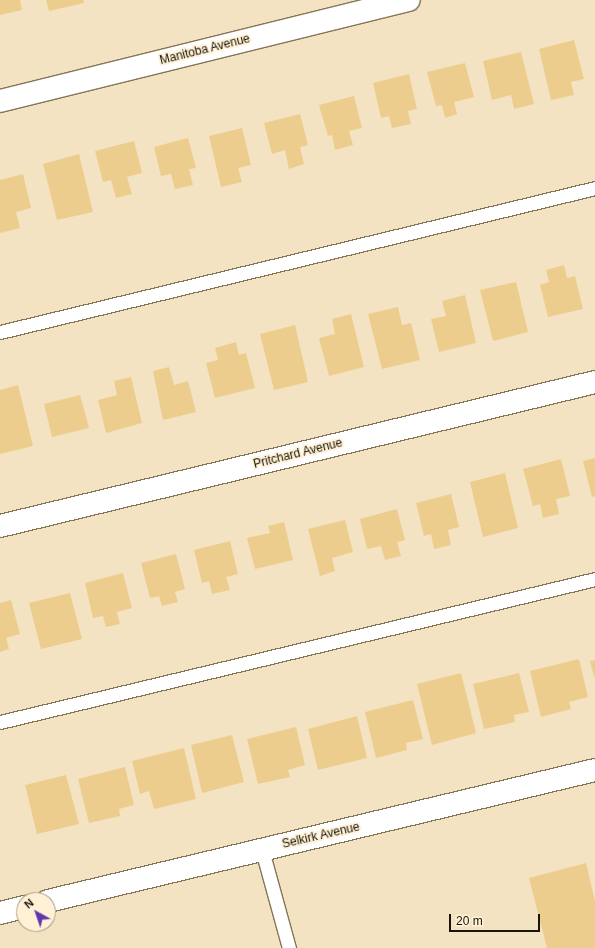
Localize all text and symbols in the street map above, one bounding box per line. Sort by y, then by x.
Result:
street label: Manitoba Avenue [158,32,252,68]
street label: Pritchard Avenue [252,436,344,472]
street label: Selkirk Avenue [280,820,362,852]
north arrow [16,892,56,932]
text: N [22,896,36,911]
scale bar [451,906,542,932]
text: 20 m [456,914,483,928]

